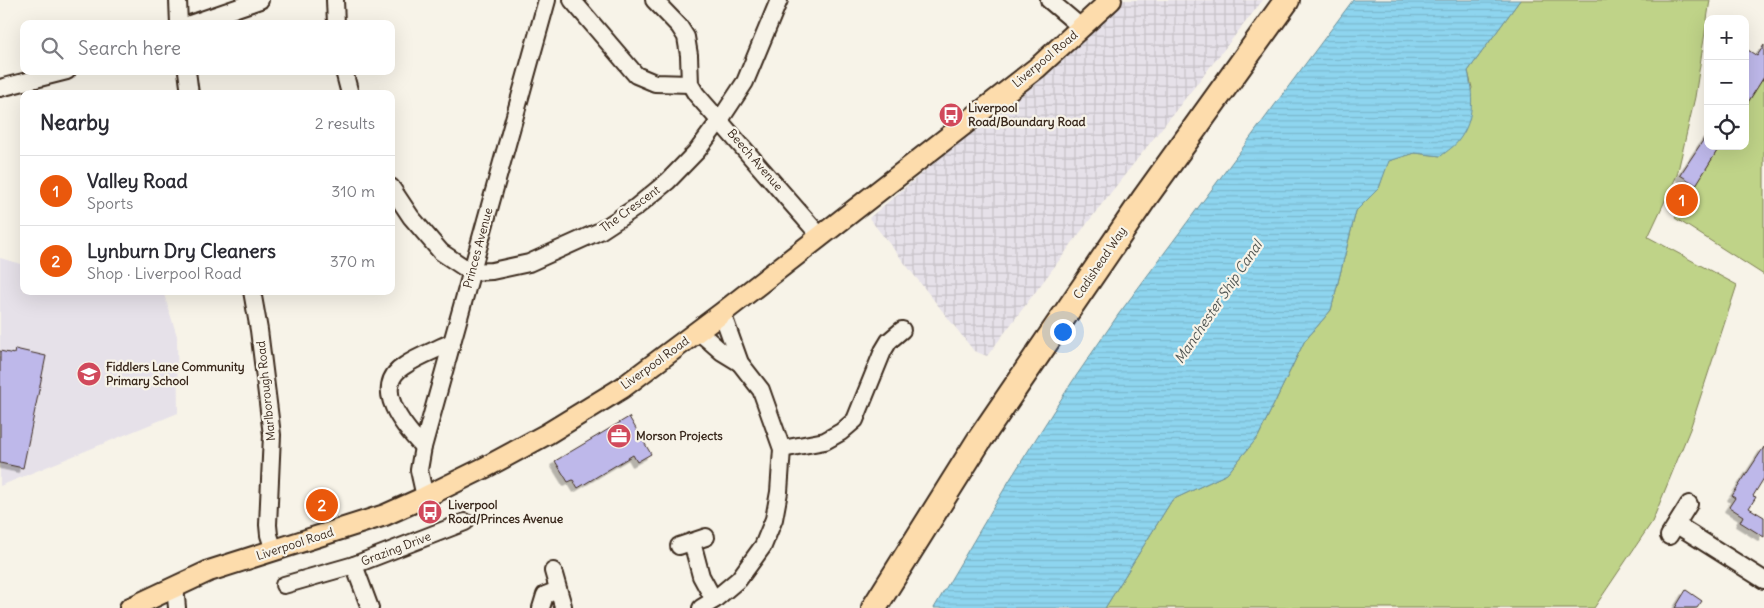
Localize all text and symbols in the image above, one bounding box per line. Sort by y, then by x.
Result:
map controls [1704,15,1749,150]
button: + [1704,15,1749,60]
search box [20,20,395,75]
street label: Liverpool Road [1009,27,1080,90]
icon: search [38,34,66,62]
text: Search here [78,36,181,60]
button: − [1704,60,1749,105]
place label: Liverpool Road/Boundary Road [968,100,1086,130]
bus stop icon: Liverpool Road/Boundary Road [938,102,964,128]
button: locate [1704,105,1749,150]
text: Nearby [40,109,110,136]
text: 2 results [315,113,375,133]
street label: Beech Avenue [724,126,786,194]
text: Valley Road [87,169,188,193]
text: 1 [53,181,59,201]
text: 310 m [331,181,375,201]
pin: 1 [1666,181,1698,219]
street label: The Crescent [597,182,662,235]
text: Sports [87,193,133,213]
street label: Princes Avenue [460,206,495,290]
street label: Cadishead Way [1070,224,1129,302]
water label: Manchester Ship Canal [1170,236,1267,367]
text: Lynburn Dry Cleaners [87,239,276,263]
text: 2 [52,251,60,271]
text: 370 m [330,251,375,271]
text: Shop · Liverpool Road [87,263,242,283]
your location [1050,319,1076,345]
street label: Liverpool Road [618,333,692,392]
street label: Marlborough Road [253,340,278,442]
place label: Fiddlers Lane Community Primary School [106,359,245,389]
school or university icon: Fiddlers Lane Community Primary School [76,361,102,387]
office icon: Morson Projects [606,423,632,449]
place label: Morson Projects [636,428,723,443]
pin: 2 [306,486,338,524]
place label: Liverpool Road/Princes Avenue [448,497,564,526]
bus stop icon: Liverpool Road/Princes Avenue [417,499,443,525]
street label: Liverpool Road [254,524,335,563]
street label: Grazing Drive [359,528,433,569]

